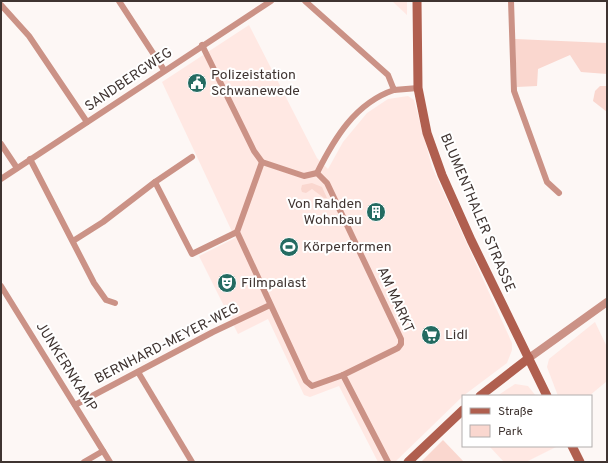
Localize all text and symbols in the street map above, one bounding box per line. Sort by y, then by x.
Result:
street label: SANDBERGWEG [82,44,176,116]
place label: Polizeistation Schwanewede [211,67,300,100]
public building icon: Polizeistation Schwanewede [186,72,208,94]
street label: BLUMENTHALER STRASSE [436,131,518,295]
place label: Von Rahden Wohnbau [287,196,362,229]
building icon: Von Rahden Wohnbau [365,201,387,223]
sports icon: Körperformen [278,236,300,258]
place label: Körperformen [303,239,392,256]
street label: AM MARKT [373,264,417,336]
theatre icon: Filmpalast [216,272,238,294]
place label: Filmpalast [241,275,306,292]
street label: BERNHARD-MEYER-WEG [92,300,242,388]
street label: JUNKERNKAMP [32,319,100,415]
supermarket icon: Lidl [420,324,442,346]
place label: Lidl [445,327,468,344]
legend [462,395,592,447]
text: Straße [498,404,533,420]
text: Park [498,424,523,440]

